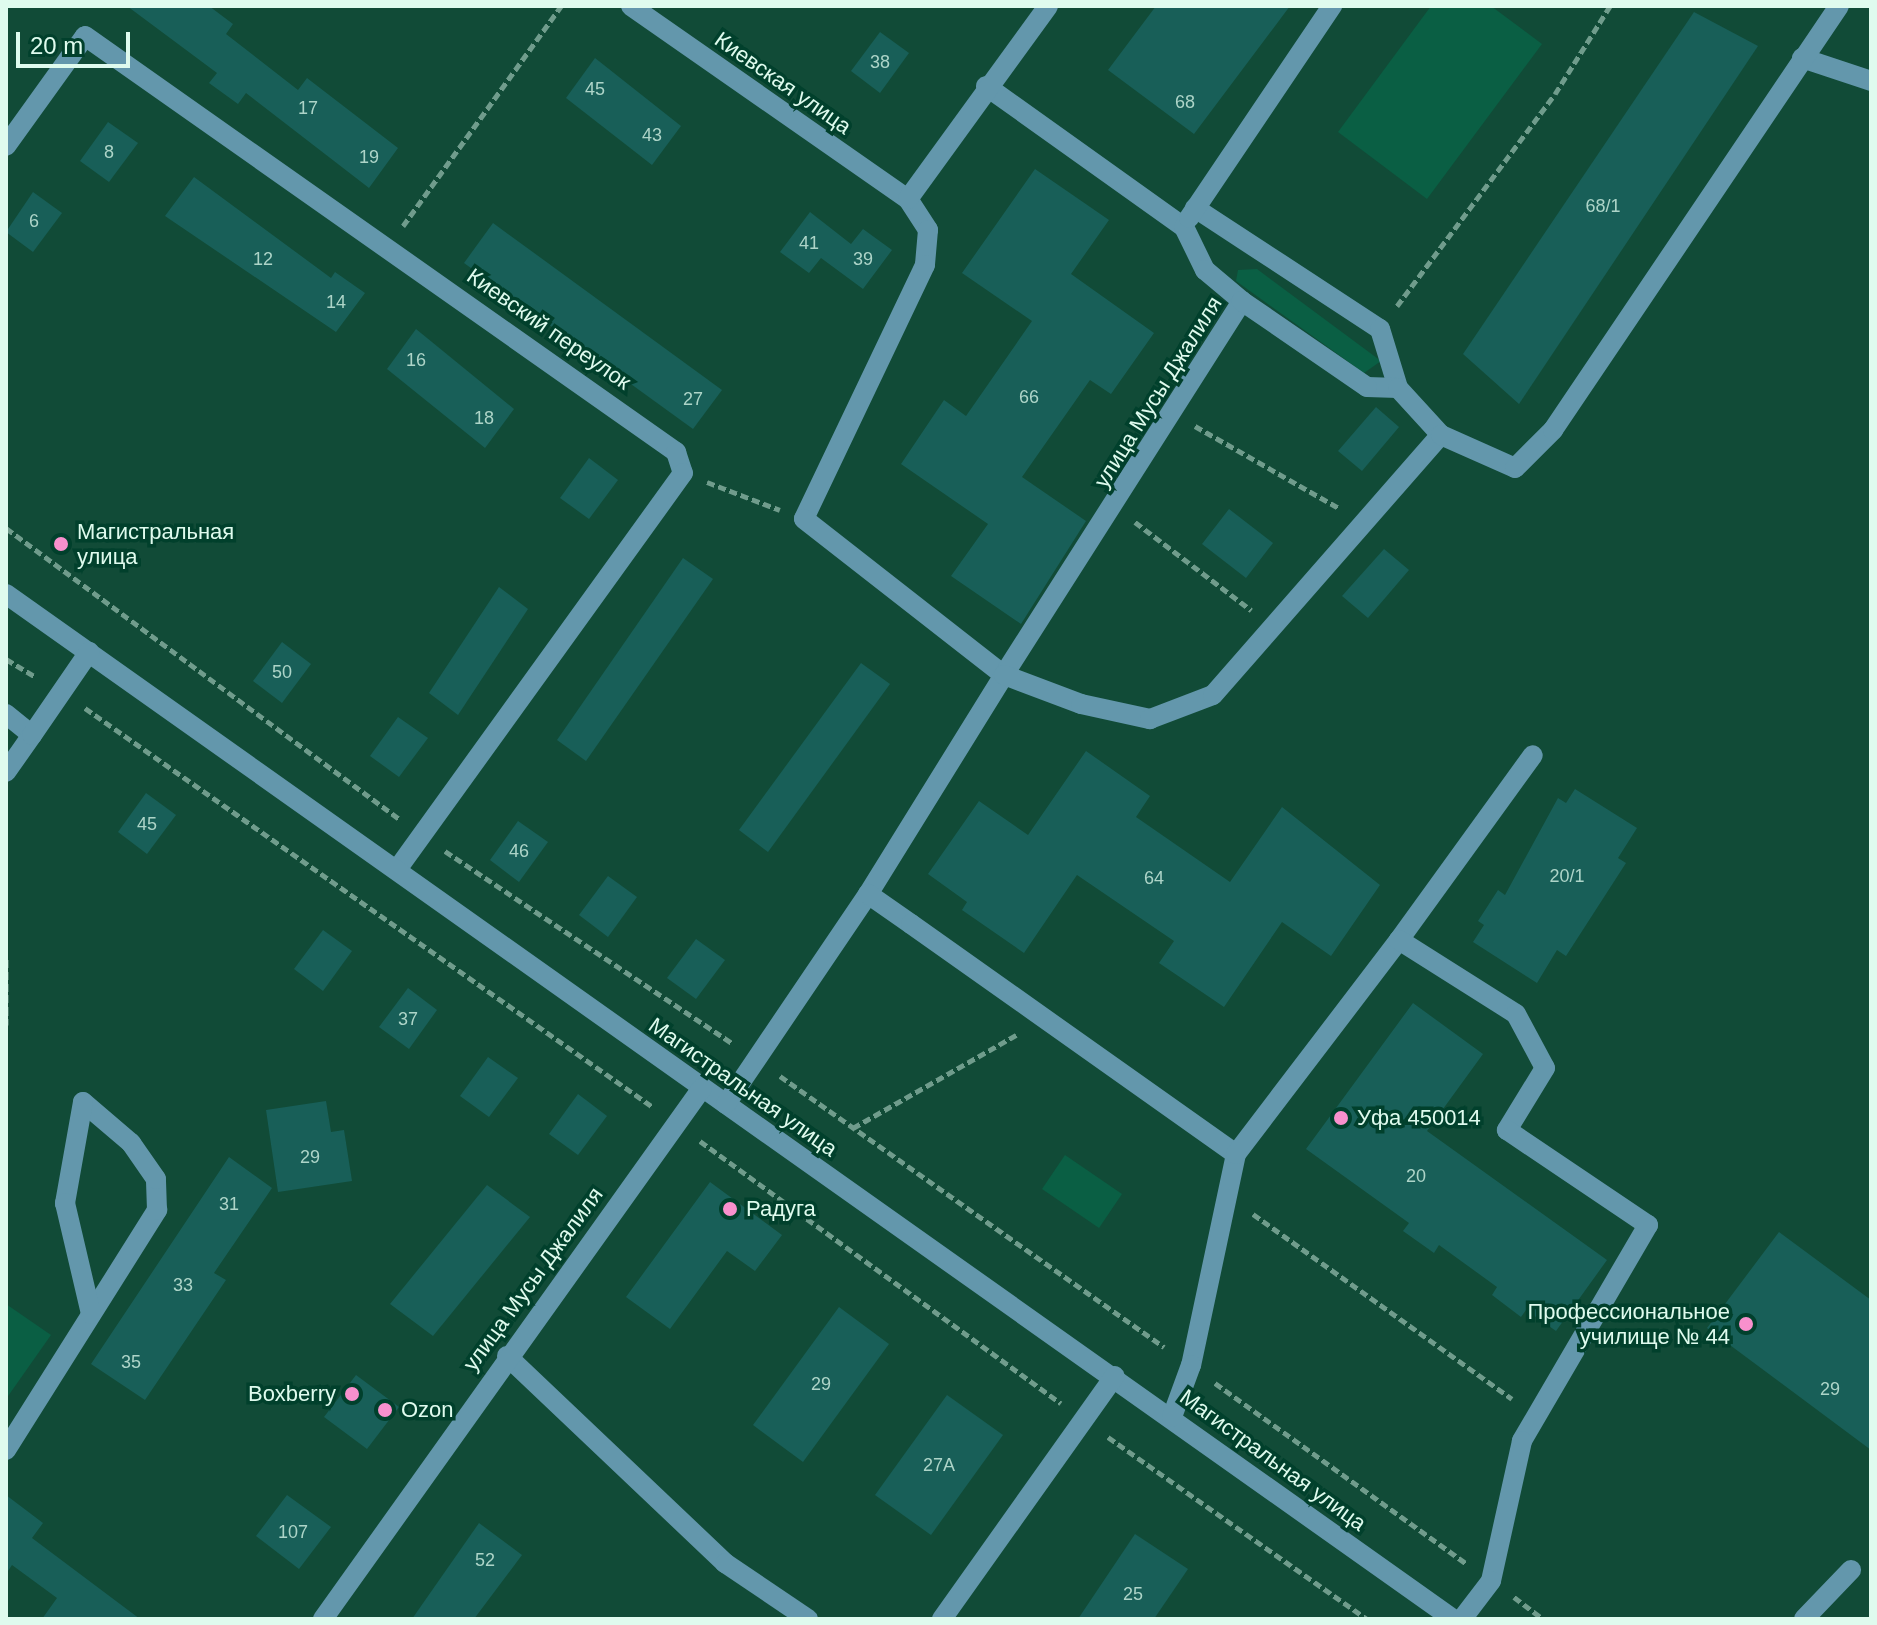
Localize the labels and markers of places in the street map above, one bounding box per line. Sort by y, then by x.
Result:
place label: Магистральная улица [77,518,234,570]
marker: Магистральная улица [52,535,70,553]
place label: Уфа 450014 [1357,1105,1481,1131]
marker: Уфа 450014 [1332,1109,1350,1127]
place label: Радуга [746,1196,816,1222]
marker: Радуга [721,1200,739,1218]
place label: Профессиональное училище № 44 [1528,1298,1730,1350]
marker: Профессиональное училище № 44 [1737,1315,1755,1333]
place label: Boxberry [248,1381,336,1407]
marker: Boxberry [343,1385,361,1403]
place label: Ozon [401,1397,454,1423]
marker: Ozon [376,1401,394,1419]

